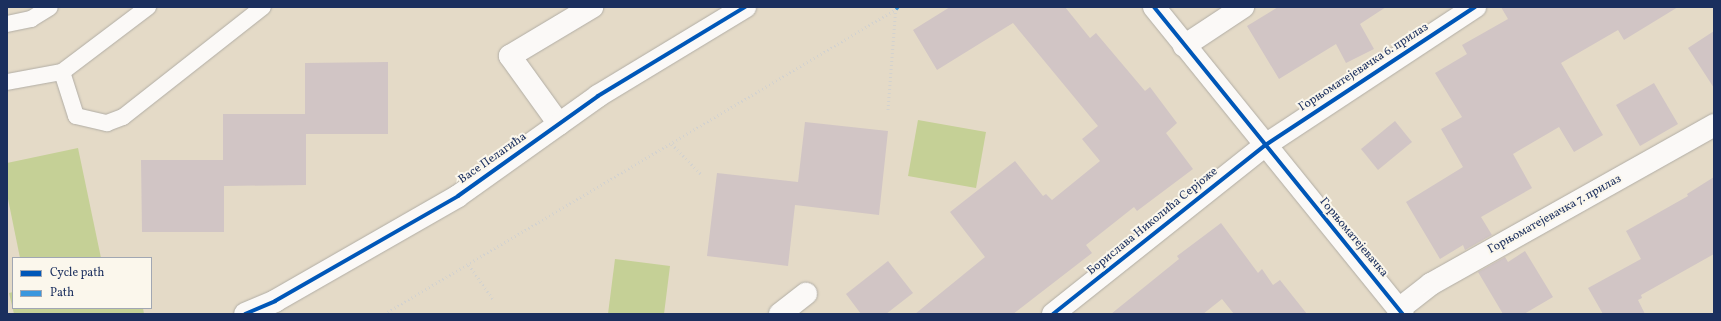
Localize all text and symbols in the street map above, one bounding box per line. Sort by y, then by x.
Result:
street label: Горњоматејевачка 6. прилаз [1296,21,1432,115]
street label: Васе Пелагића [456,130,530,188]
street label: Борислава Николића Серјоже [1085,165,1221,279]
street label: Горњоматејевачка 7. прилаз [1486,172,1624,258]
street label: Горњоматејевачка [1316,195,1390,281]
legend [12,257,152,309]
text: Cycle path [50,265,105,281]
text: Path [50,285,74,301]

